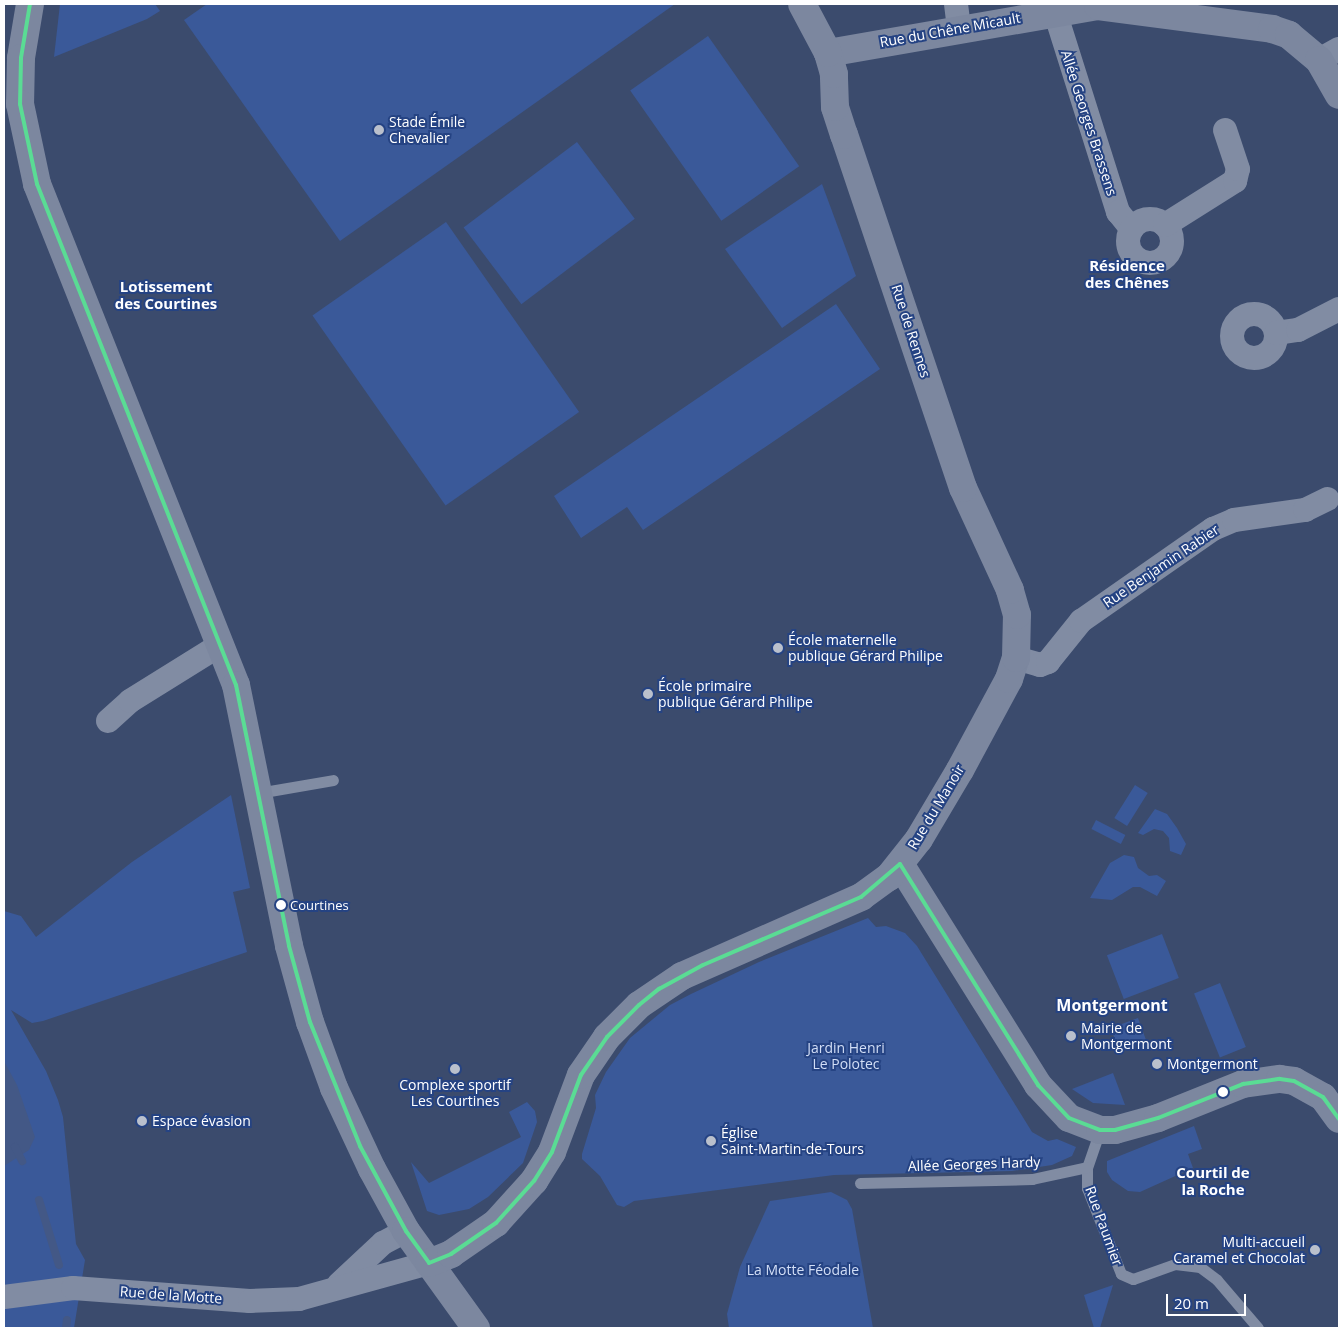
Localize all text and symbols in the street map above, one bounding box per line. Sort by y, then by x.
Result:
street label: Rue du Chêne Micault [878,9,1022,51]
street label: Allée Georges Brassens [1057,48,1121,198]
place label: Stade Émile Chevalier [389,114,465,146]
marker: Stade Émile Chevalier [373,124,385,136]
district label: Résidence des Chênes [1085,256,1169,291]
district label: Lotissement des Courtines [115,277,217,312]
street label: Rue de Rennes [888,282,934,380]
street label: Rue Benjamin Rabier [1100,521,1222,611]
place label: École maternelle publique Gérard Philipe [788,632,943,664]
marker: École maternelle publique Gérard Philipe [772,642,784,654]
place label: École primaire publique Gérard Philipe [658,678,813,710]
marker: École primaire publique Gérard Philipe [642,688,654,700]
street label: Rue du Manoir [904,761,968,853]
place label: Courtines [290,897,349,913]
marker: Courtines [276,900,286,910]
district label: Montgermont [1056,995,1168,1015]
place label: Mairie de Montgermont [1081,1020,1172,1052]
marker: Mairie de Montgermont [1065,1030,1077,1042]
park label: Jardin Henri Le Polotec [807,1040,885,1072]
place label: Montgermont [1167,1056,1258,1072]
marker: Montgermont [1151,1058,1163,1070]
marker: Complexe sportif Les Courtines [449,1063,461,1075]
place label: Complexe sportif Les Courtines [399,1077,511,1110]
unlabelled marker [1218,1087,1228,1097]
place label: Espace évasion [152,1113,251,1129]
marker: Espace évasion [136,1115,148,1127]
place label: Église Saint-Martin-de-Tours [721,1125,864,1158]
marker: Église Saint-Martin-de-Tours [705,1135,717,1147]
street label: Allée Georges Hardy [907,1153,1041,1175]
district label: Courtil de la Roche [1176,1163,1250,1198]
street label: Rue Paumier [1082,1184,1126,1268]
place label: Multi-accueil Caramel et Chocolat [1173,1234,1305,1266]
marker: Multi-accueil Caramel et Chocolat [1309,1244,1321,1256]
park label: La Motte Féodale [747,1262,859,1278]
street label: Rue de la Motte [119,1283,223,1307]
scale bar [1168,1284,1248,1316]
text: 20 m [1174,1293,1209,1313]

